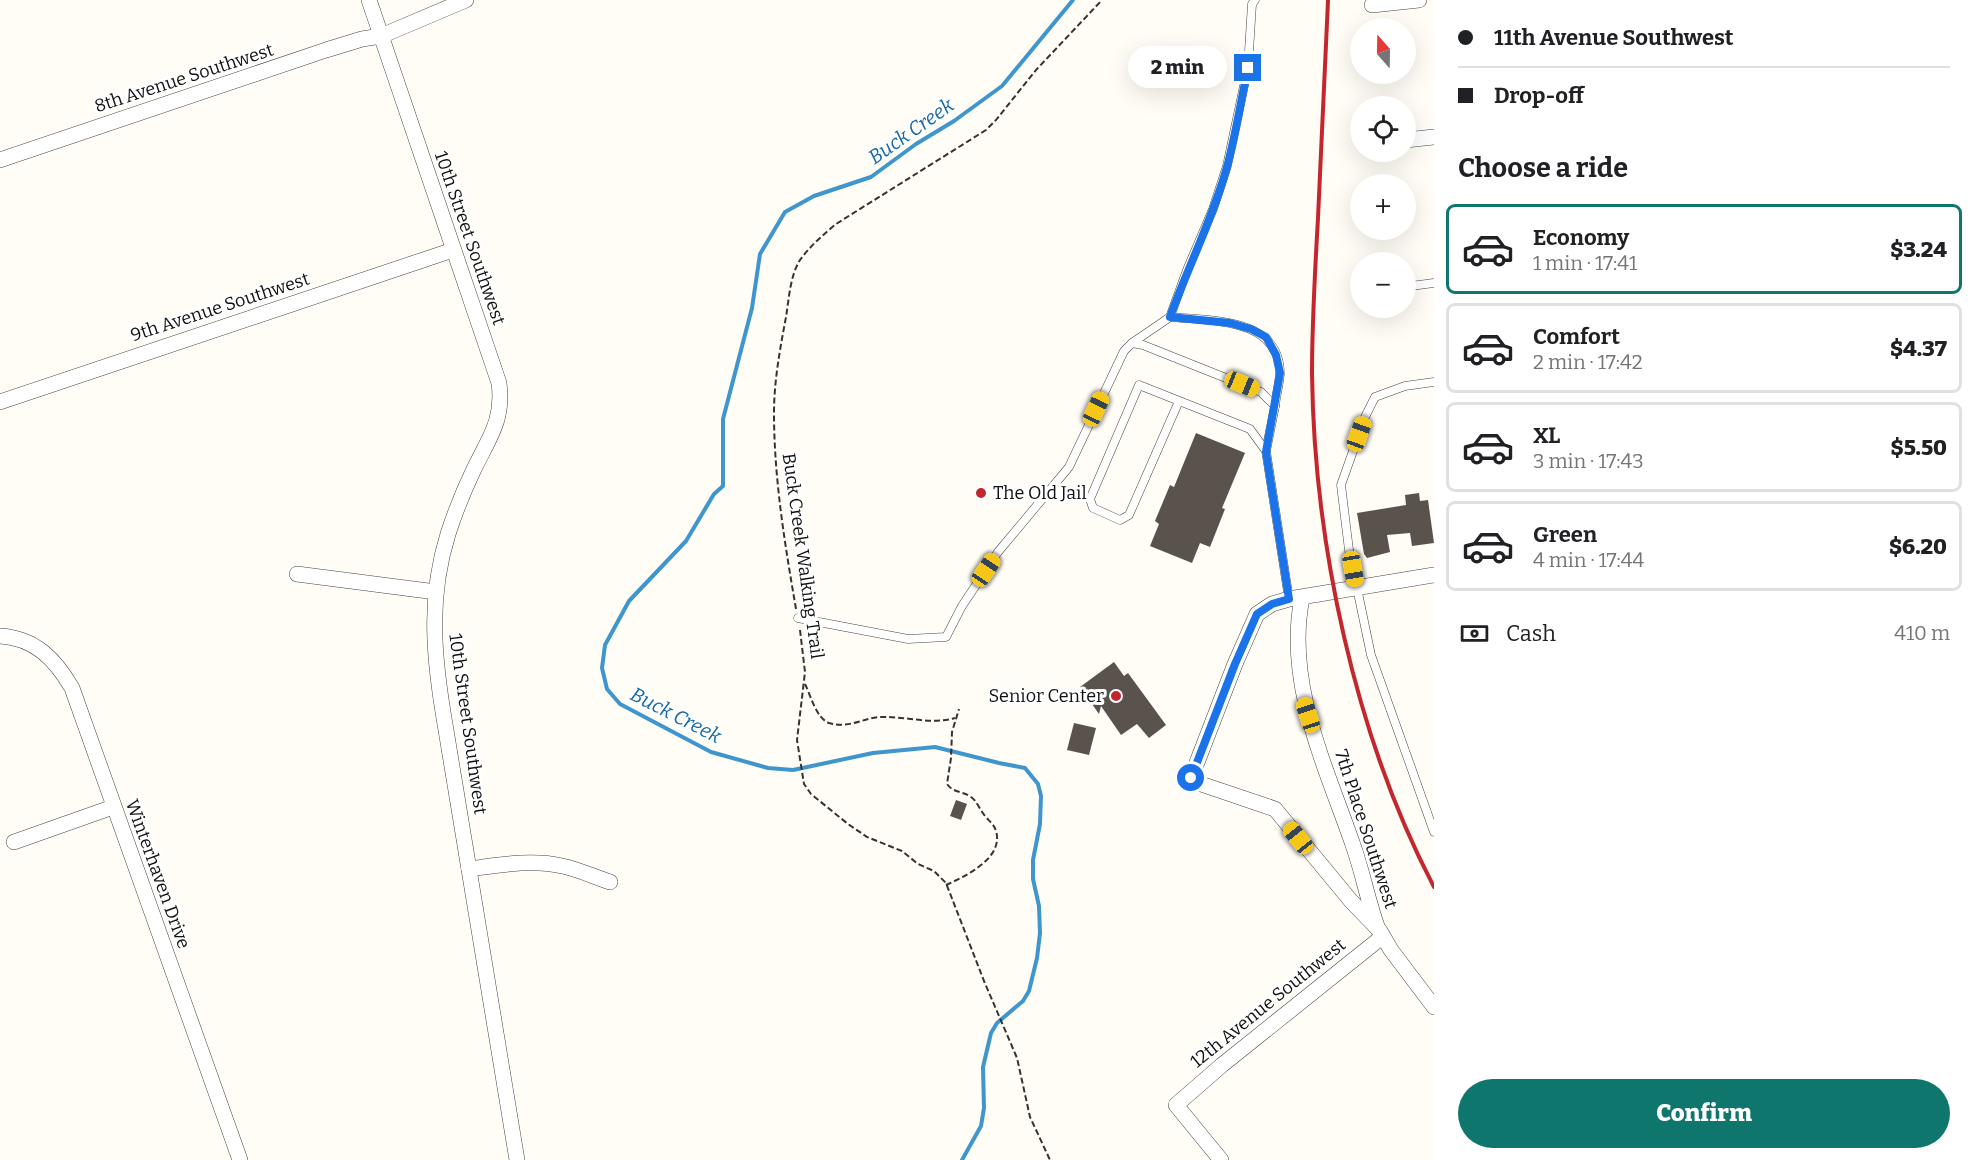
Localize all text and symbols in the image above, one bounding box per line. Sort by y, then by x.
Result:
north arrow [1350,18,1416,84]
map controls [1350,18,1416,318]
text: 11th Avenue Southwest [1494,24,1734,51]
street label: 8th Avenue Southwest [92,39,277,117]
callout: 2 min [1128,47,1227,89]
route end [1234,54,1261,81]
text: 2 min [1151,55,1204,79]
text: Drop-off [1494,82,1584,109]
water label: Buck Creek [864,93,958,169]
button: locate [1350,96,1416,162]
street label: 10th Street Southwest [430,148,510,328]
text: Choose a ride [1458,152,1628,184]
button: + [1350,174,1416,240]
icon: car [1461,222,1515,276]
text: Economy [1533,224,1629,251]
text: $3.24 [1890,236,1947,263]
text: 1 min · 17:41 [1533,251,1637,275]
button: − [1350,252,1416,318]
street label: 9th Avenue Southwest [128,268,313,346]
icon: car [1461,321,1515,375]
text: Comfort [1533,323,1620,350]
text: $4.37 [1890,335,1947,362]
text: 2 min · 17:42 [1533,350,1643,374]
car [1222,369,1262,399]
car [1080,389,1112,429]
car [1344,414,1374,454]
icon: car [1461,420,1515,474]
text: XL [1533,422,1560,449]
text: $5.50 [1891,434,1947,461]
text: 3 min · 17:43 [1533,449,1644,473]
street label: Buck Creek Walking Trail [778,452,828,660]
place label: The Old Jail [993,482,1087,504]
marker: The Old Jail [974,486,988,500]
icon: car [1461,519,1515,573]
text: Green [1533,521,1597,548]
text: $6.20 [1889,533,1947,560]
text: 4 min · 17:44 [1533,548,1644,572]
car [968,550,1004,590]
car [1341,550,1365,588]
icon: cash [1458,617,1491,650]
text: Cash [1506,620,1556,647]
text: 410 m [1894,621,1950,645]
street label: 10th Street Southwest [444,632,492,816]
water label: Buck Creek [627,682,726,748]
place label: Senior Center [988,685,1104,707]
marker: Senior Center [1109,689,1123,703]
car [1294,695,1322,735]
street label: 7th Place Southwest [1330,747,1402,912]
route start [1177,764,1204,791]
street label: Winterhaven Drive [121,796,195,952]
car [1280,818,1316,858]
street label: 12th Avenue Southwest [1186,933,1350,1072]
button: Confirm [1458,1079,1950,1148]

